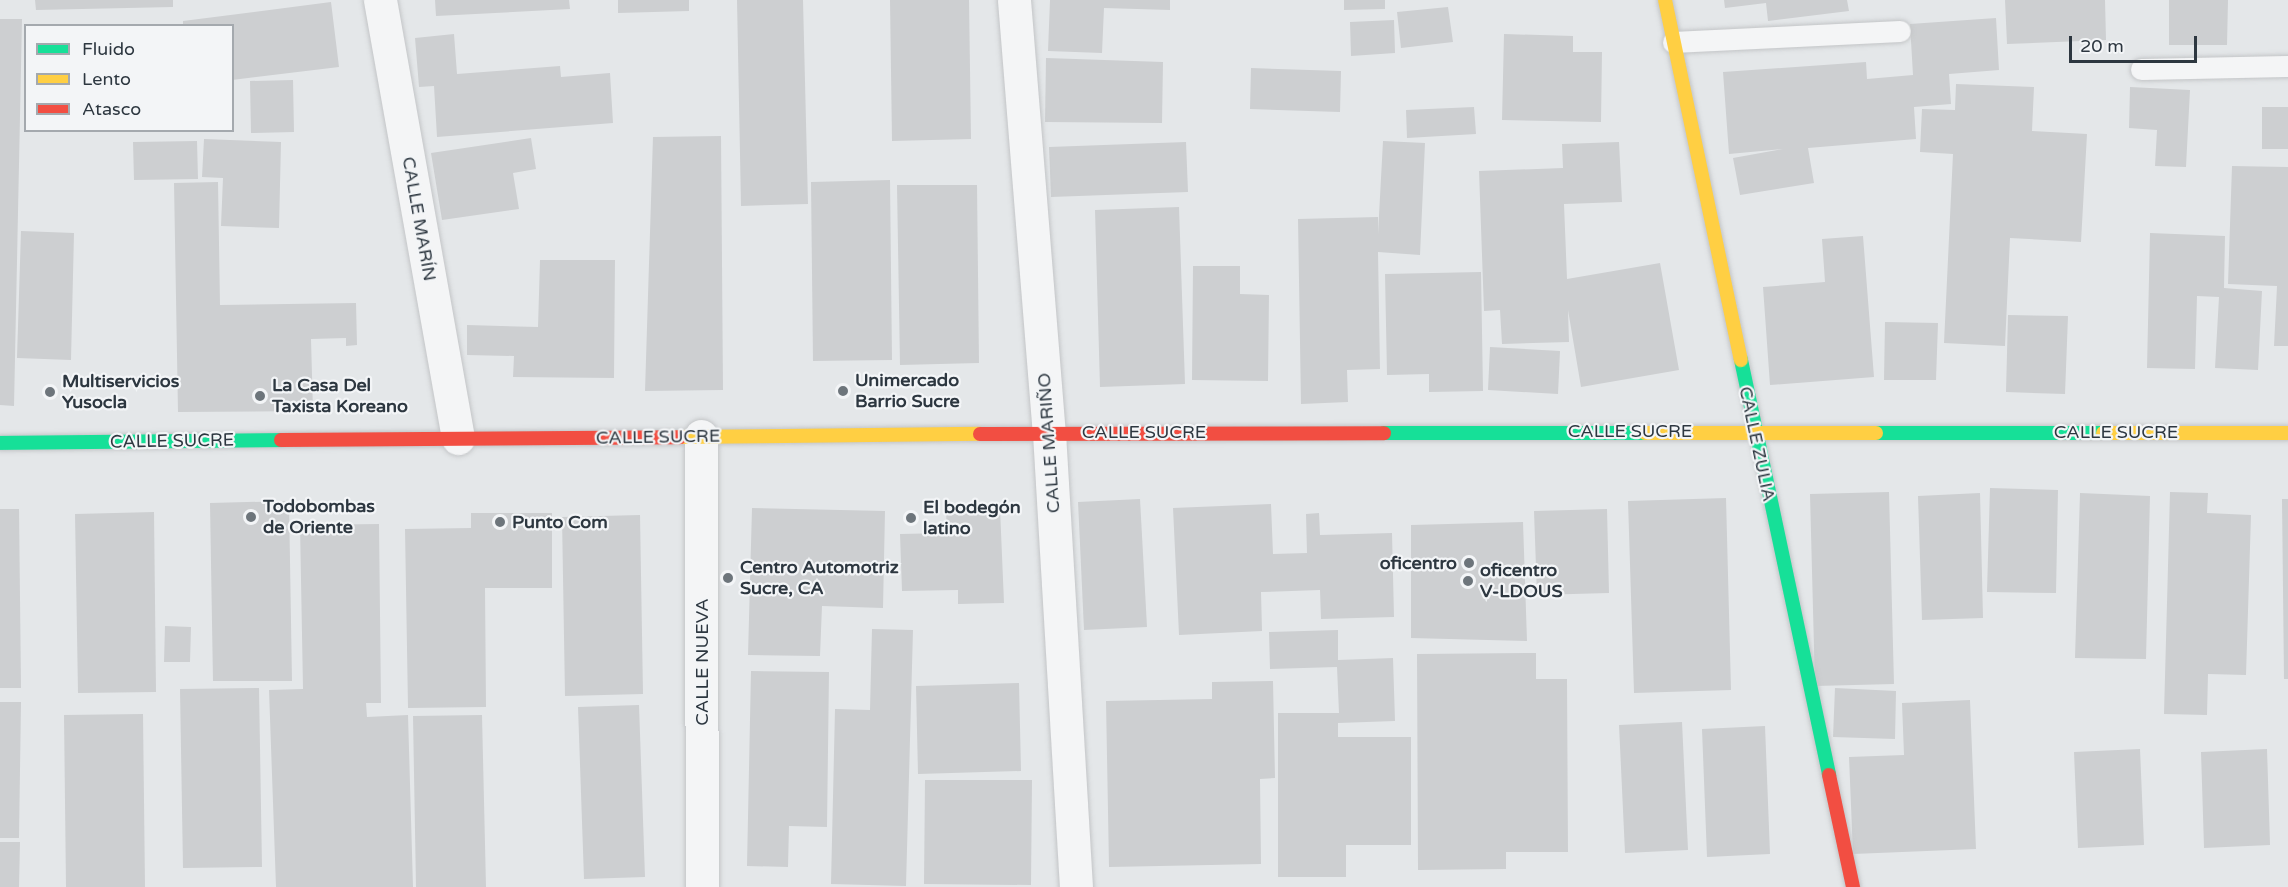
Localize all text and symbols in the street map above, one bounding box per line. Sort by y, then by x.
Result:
legend [24,24,234,132]
scale bar [2072,24,2200,62]
text: 20 m [2080,35,2124,57]
text: Fluido [82,38,135,60]
text: Lento [82,68,131,90]
text: Atasco [82,98,141,120]
street label: CALLE MARÍN [397,155,441,283]
place label: Unimercado Barrio Sucre [855,370,960,412]
place label: Multiservicios Yusocla [62,371,179,413]
street label: CALLE MARIÑO [1033,372,1065,514]
place label: La Casa Del Taxista Koreano [272,375,408,418]
marker: Unimercado Barrio Sucre [836,384,850,398]
marker: Multiservicios Yusocla [43,385,57,399]
street label: CALLE ZULIA [1734,385,1780,503]
marker: La Casa Del Taxista Koreano [253,389,267,403]
street label: CALLE SUCRE [1568,420,1692,442]
street label: CALLE SUCRE [1082,421,1206,443]
street label: CALLE SUCRE [2054,421,2178,443]
street label: CALLE SUCRE [596,425,720,449]
street label: CALLE SUCRE [110,429,234,453]
place label: Todobombas de Oriente [263,496,375,538]
place label: El bodegón latino [923,497,1021,540]
marker: Todobombas de Oriente [244,510,258,524]
place label: Punto Com [512,511,608,533]
marker: El bodegón latino [904,511,918,525]
marker: Punto Com [493,515,507,529]
place label: oficentro [1380,552,1457,574]
marker: oficentro [1462,556,1476,570]
place label: Centro Automotriz Sucre, CA [740,557,899,600]
place label: oficentro V-LDOUS [1480,560,1562,602]
marker: Centro Automotriz Sucre, CA [721,571,735,585]
marker: oficentro V-LDOUS [1461,574,1475,588]
street label: CALLE NUEVA [691,598,713,726]

